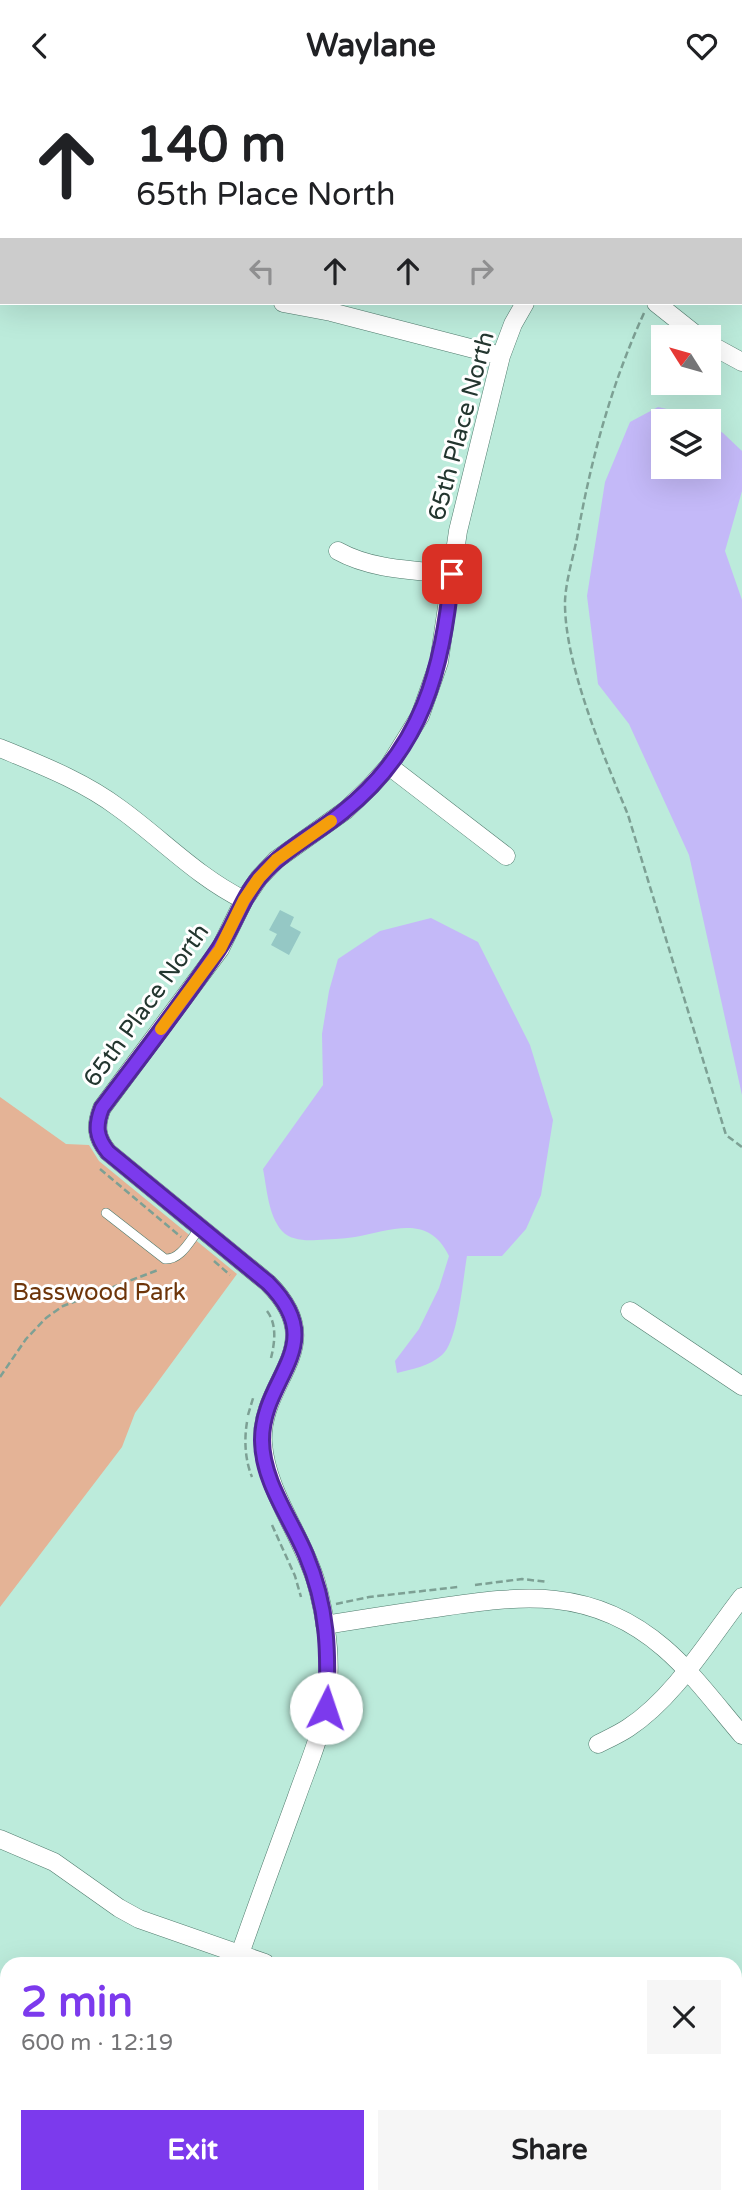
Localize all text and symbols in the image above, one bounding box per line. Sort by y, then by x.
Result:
icon: back [21,27,59,65]
text: Waylane [306,27,436,65]
icon: heart [683,27,721,65]
text: 140 m [136,116,286,175]
icon: ahead [21,119,112,210]
text: 65th Place North [136,176,396,214]
icon: left [243,252,281,290]
icon: ahead [316,252,354,290]
icon: ahead [389,252,427,290]
icon: right [462,252,500,290]
north arrow [651,325,721,395]
map controls [651,325,721,479]
street label: 65th Place North [422,328,501,524]
button: layers [651,409,721,479]
pin [422,544,482,604]
icon: arrive [433,555,471,593]
street label: 65th Place North [77,918,215,1093]
park label: Basswood Park [12,1278,186,1307]
position arrow [289,1671,363,1745]
text: 2 min [21,1977,133,2028]
button: close [647,1980,721,2054]
text: 600 m · 12:19 [21,2029,173,2057]
button: Exit [21,2110,364,2190]
button: Share [378,2110,721,2190]

